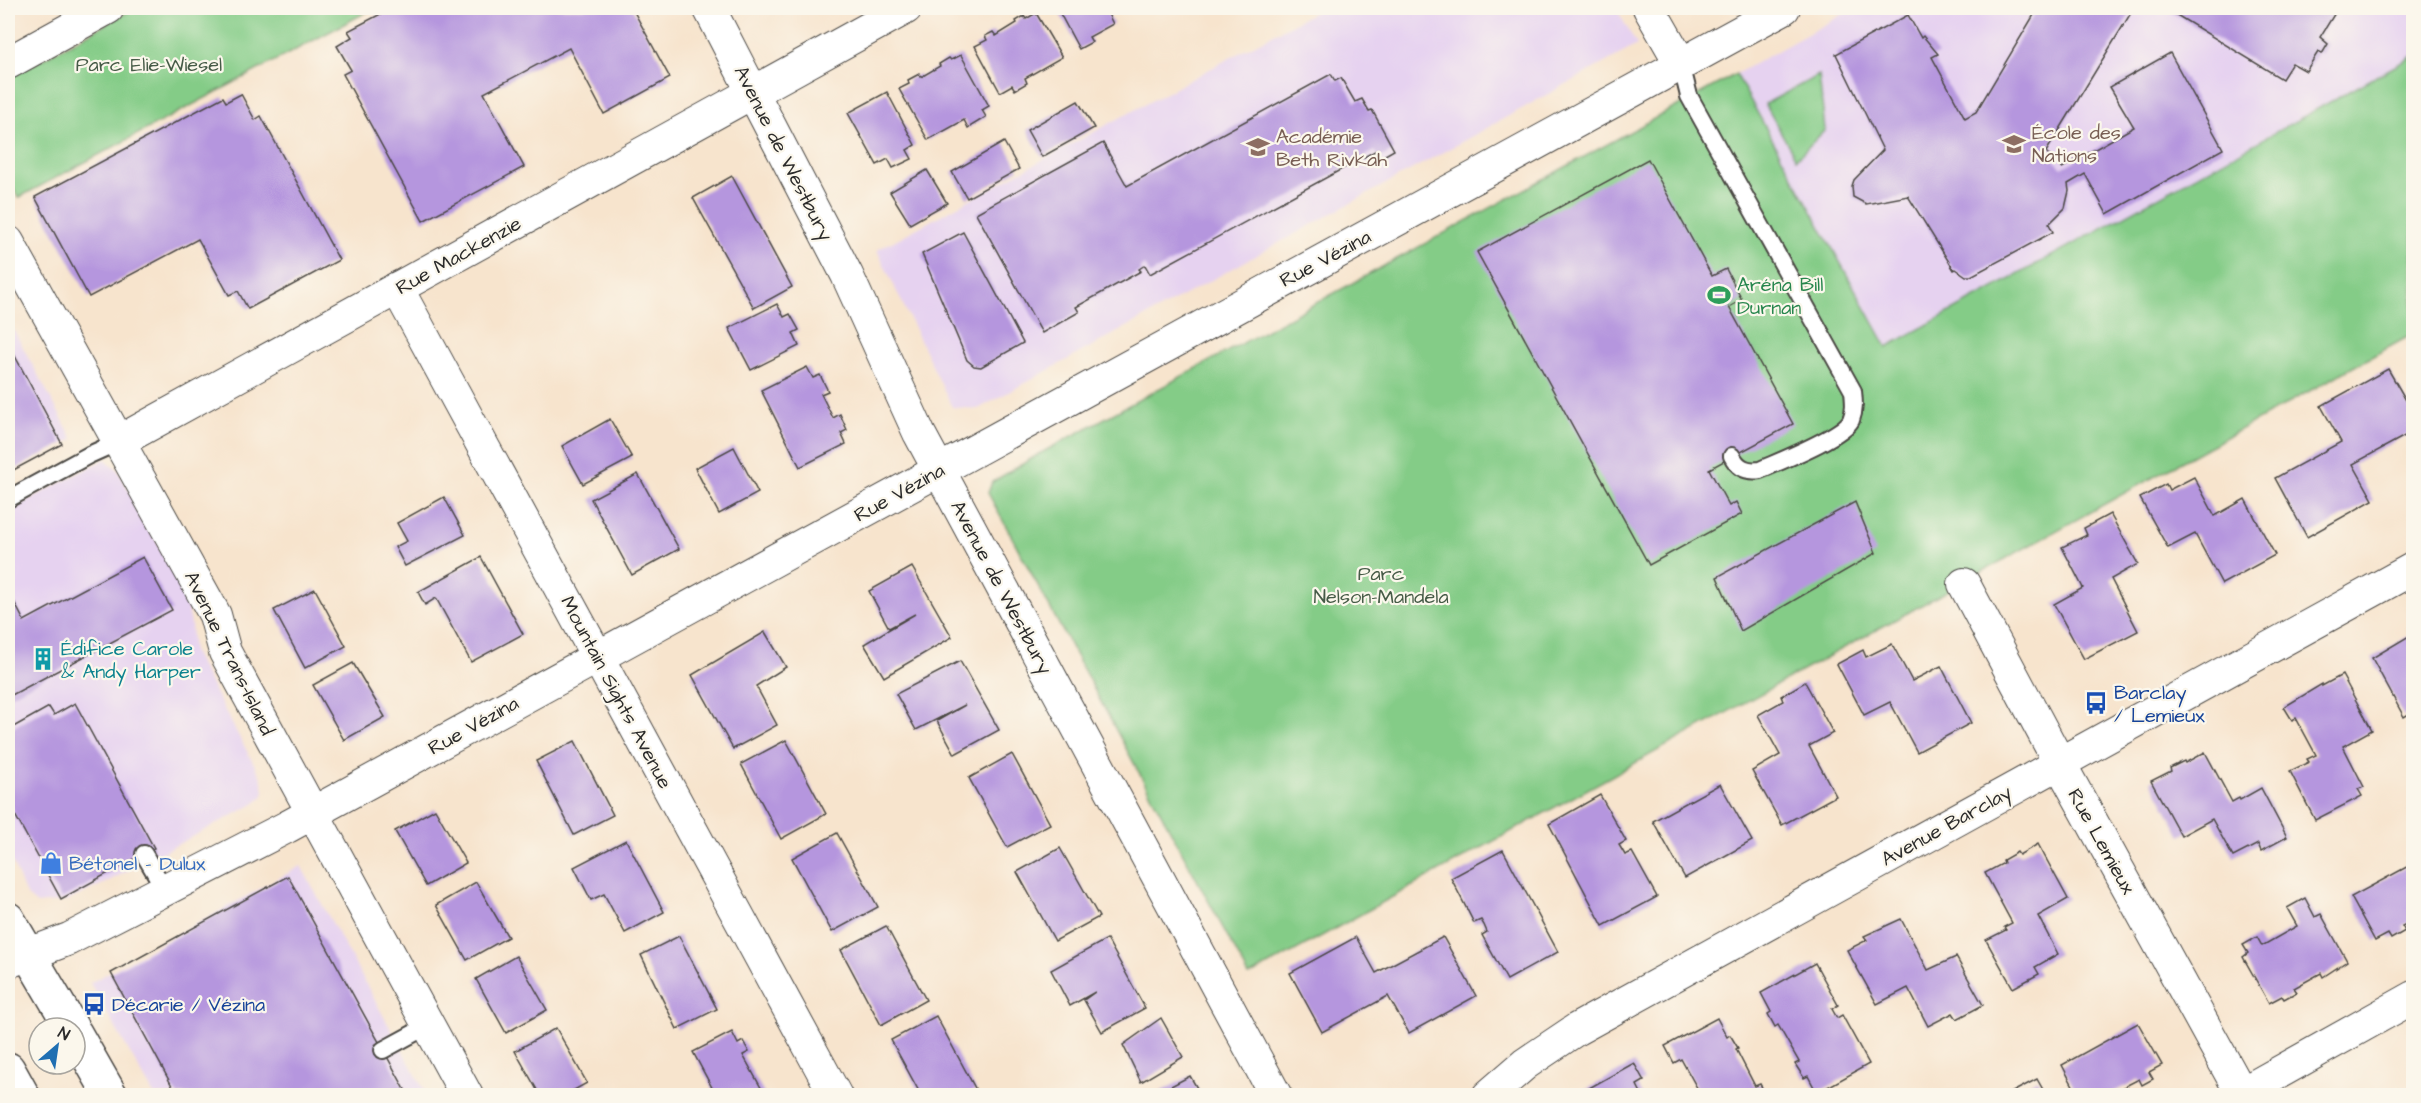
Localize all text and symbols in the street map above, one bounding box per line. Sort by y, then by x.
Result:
park label: Parc Elie-Wiesel [76,51,222,79]
street label: Avenue de Westbury [726,61,839,246]
place label: École des Nations [2032,119,2121,170]
place label: Académie Beth Rivkah [1276,123,1387,174]
school or university icon: École des Nations [2001,131,2027,157]
school or university icon: Académie Beth Rivkah [1245,134,1271,160]
street label: Rue Mackenzie [391,210,526,302]
street label: Rue Vézina [1275,223,1376,295]
place label: Aréna Bill Durnan [1737,271,1823,322]
sports icon: Aréna Bill Durnan [1706,282,1732,308]
street label: Rue Vézina [849,456,950,529]
street label: Avenue de Westbury [943,496,1059,680]
park label: Parc Nelson-Mandela [1313,560,1449,611]
street label: Avenue Trans-Island [177,567,281,740]
street label: Mountain Sights Avenue [553,591,679,794]
place label: Édifice Carole & Andy Harper [61,635,201,687]
building icon: Édifice Carole & Andy Harper [30,646,56,672]
place label: Barclay / Lemieux [2114,679,2205,730]
street label: Rue Vézina [423,689,524,762]
bus stop icon: Barclay / Lemieux [2083,690,2109,716]
street label: Avenue Barclay [1876,778,2017,874]
street label: Rue Lemieux [2061,784,2142,900]
shop icon: Bétonel - Dulux [38,850,64,876]
place label: Bétonel - Dulux [69,850,206,878]
bus stop icon: Décarie / Vézina [81,991,107,1017]
place label: Décarie / Vézina [112,991,265,1019]
north arrow [27,1016,87,1076]
text: N [54,1022,74,1046]

